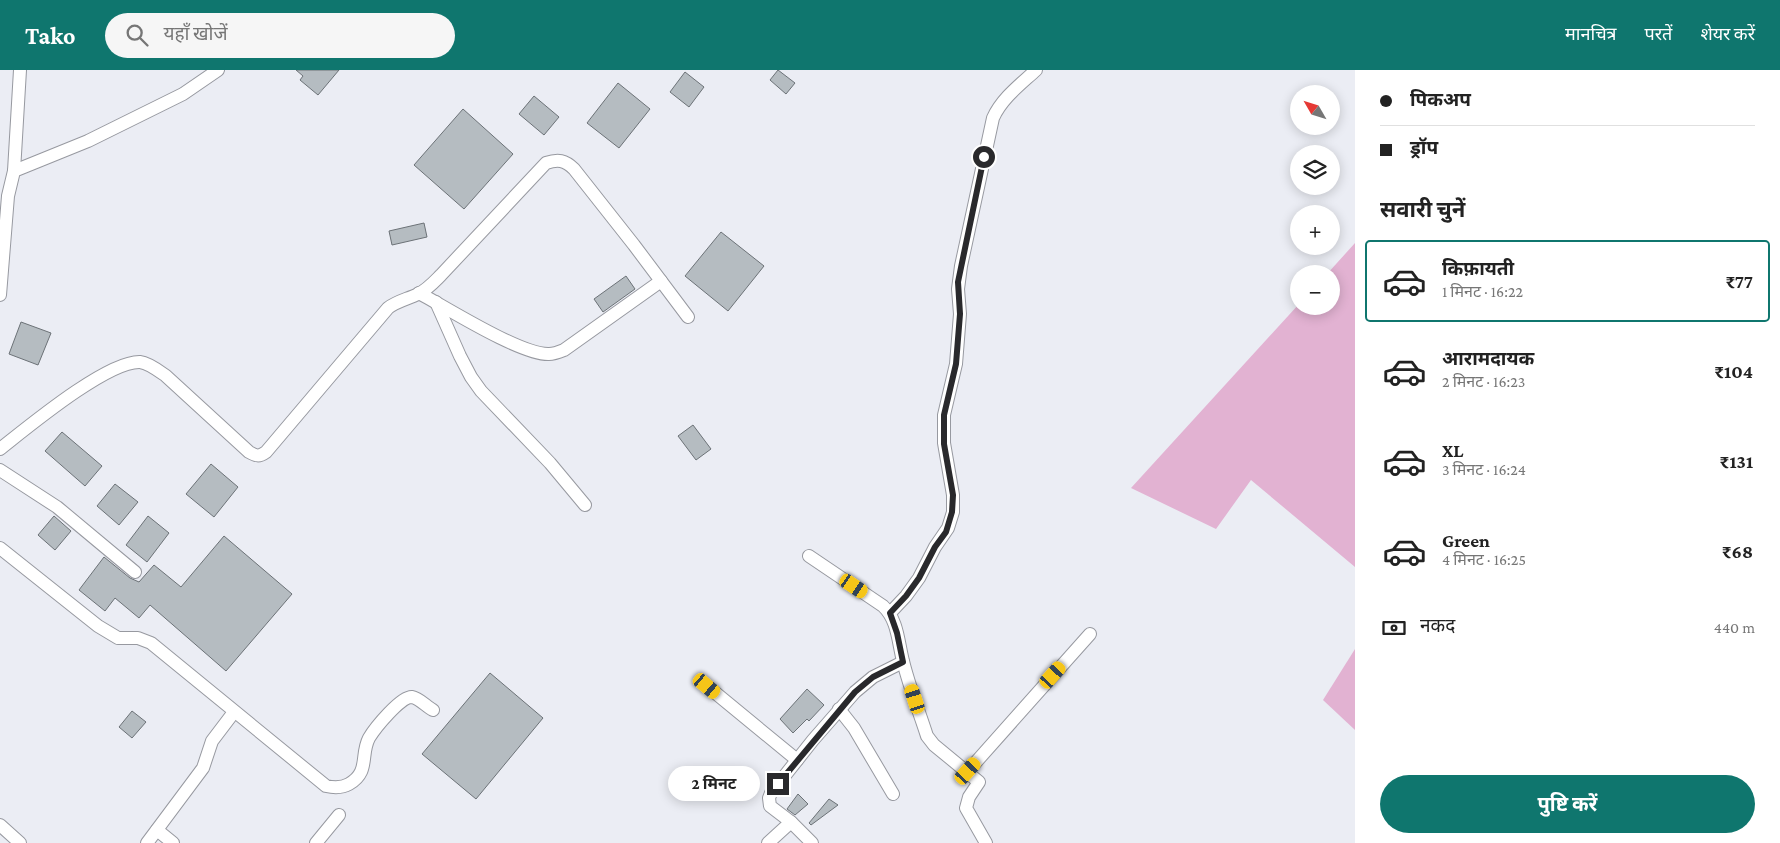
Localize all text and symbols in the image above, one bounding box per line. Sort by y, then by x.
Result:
search box [105,13,455,58]
icon: search [123,21,151,49]
text: Tako [25,22,75,49]
text: यहाँ खोजें [163,23,228,44]
text: मानचित्र [1565,24,1617,44]
text: परतें [1645,24,1672,44]
text: शेयर करें [1700,24,1755,44]
north arrow [1290,85,1340,135]
map controls [1290,85,1340,315]
text: पिकअप [1410,89,1471,110]
text: ड्रॉप [1410,137,1438,158]
button: layers [1290,145,1340,195]
route start [973,146,995,168]
text: सवारी चुनें [1380,197,1465,222]
button: + [1290,205,1340,255]
text: किफ़ायती [1442,258,1514,279]
icon: car [1382,259,1427,304]
button: − [1290,265,1340,315]
text: ₹77 [1726,271,1753,292]
text: 1 मिनट · 16:22 [1442,283,1523,300]
text: आरामदायक [1442,348,1534,369]
icon: car [1382,349,1427,394]
text: ₹104 [1714,361,1753,382]
text: 2 मिनट · 16:23 [1442,373,1525,390]
icon: car [1382,439,1427,484]
text: XL [1442,440,1464,461]
text: ₹131 [1720,451,1753,472]
text: 3 मिनट · 16:24 [1442,461,1526,478]
icon: car [1382,529,1427,574]
text: Green [1442,530,1490,551]
text: ₹68 [1722,541,1753,562]
text: 4 मिनट · 16:25 [1442,551,1526,568]
car [837,571,870,601]
icon: cash [1380,614,1408,642]
text: नकद [1420,615,1455,636]
text: 440 m [1714,619,1755,636]
car [1037,659,1068,691]
car [690,671,723,701]
car [903,682,926,716]
car [952,755,983,787]
callout: 2 मिनट [668,766,760,802]
route end [767,773,789,795]
text: 2 मिनट [692,775,736,792]
button: पुष्टि करें [1380,775,1755,833]

